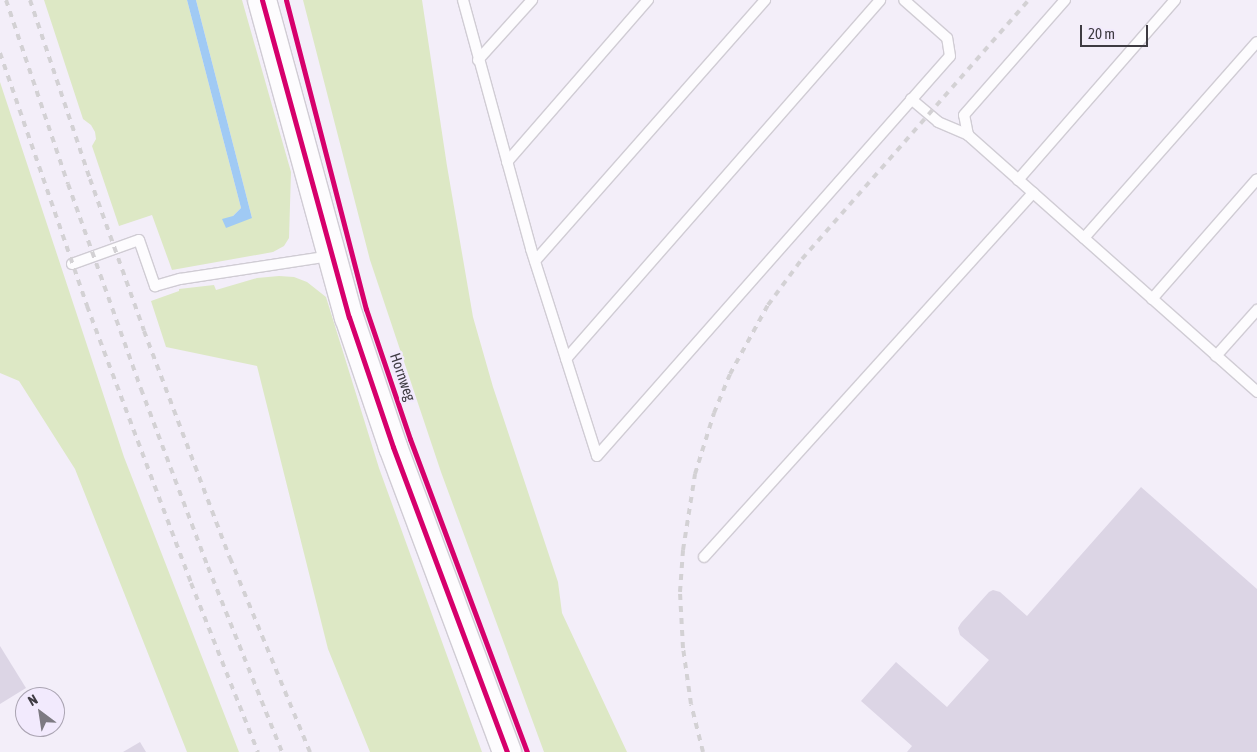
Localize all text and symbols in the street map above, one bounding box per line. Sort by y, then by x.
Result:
scale bar [1082,15,1150,47]
text: 20 m [1088,25,1115,42]
street label: Hornweg [386,351,420,403]
north arrow [15,687,65,737]
text: N [25,691,40,709]

